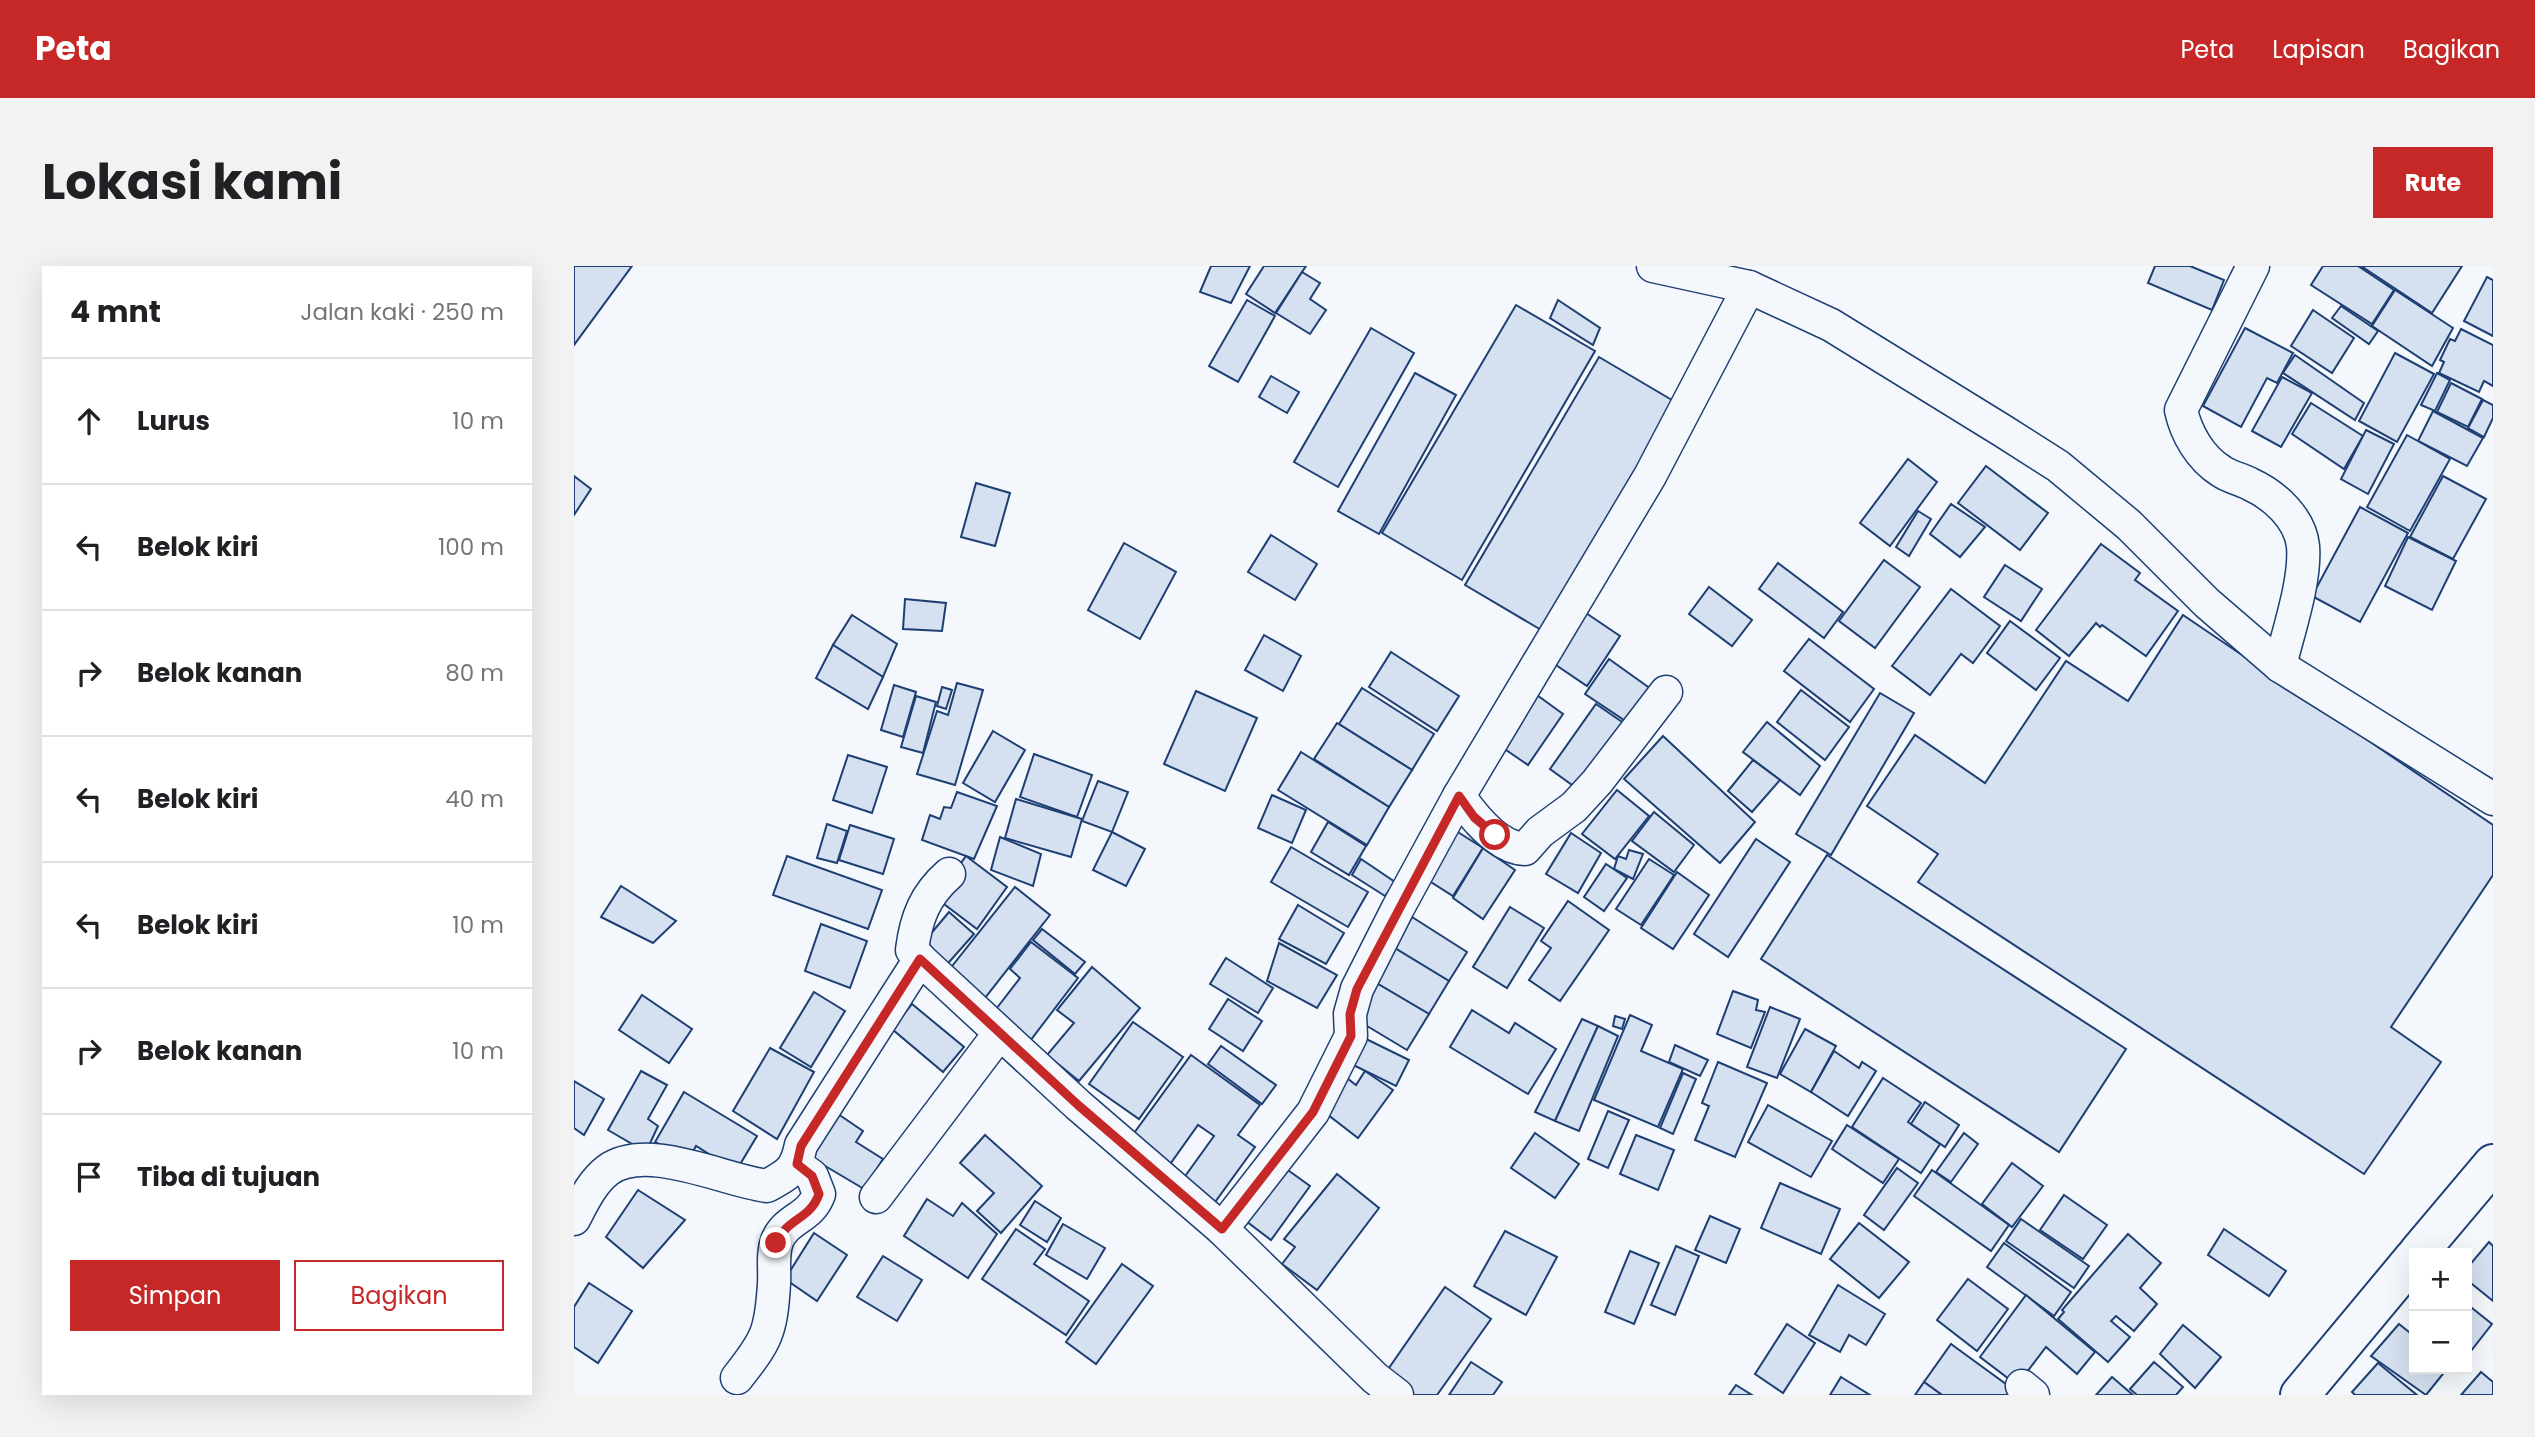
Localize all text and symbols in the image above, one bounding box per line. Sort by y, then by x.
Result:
text: Peta [35,25,112,72]
text: Peta [2180,33,2234,66]
text: Lapisan [2272,33,2365,66]
text: Bagikan [2403,33,2500,66]
button: Rute [2373,147,2493,218]
text: Lokasi kami [42,148,342,216]
text: 4 mnt [70,290,161,333]
text: Jalan kaki · 250 m [300,296,504,328]
icon: ahead [70,402,108,440]
text: Lurus [137,403,210,439]
text: 10 m [452,405,504,437]
icon: left [70,528,108,566]
text: Belok kiri [137,529,259,565]
text: 100 m [438,531,504,563]
icon: right [70,654,108,692]
text: Belok kanan [137,655,302,691]
text: 80 m [445,657,504,689]
icon: left [70,780,108,818]
text: Belok kiri [137,781,259,817]
text: 40 m [445,783,504,815]
route start [1479,819,1510,850]
icon: left [70,906,108,944]
text: Belok kiri [137,907,259,943]
text: 10 m [452,909,504,941]
icon: right [70,1032,108,1070]
text: Belok kanan [137,1033,302,1069]
text: 10 m [452,1035,504,1067]
icon: arrive [70,1158,108,1196]
text: Tiba di tujuan [137,1159,320,1195]
route end [760,1227,791,1258]
map controls [2409,1248,2472,1374]
button: + [2409,1248,2472,1311]
button: Simpan [70,1260,280,1331]
button: Bagikan [294,1260,504,1331]
button: − [2409,1311,2472,1374]

